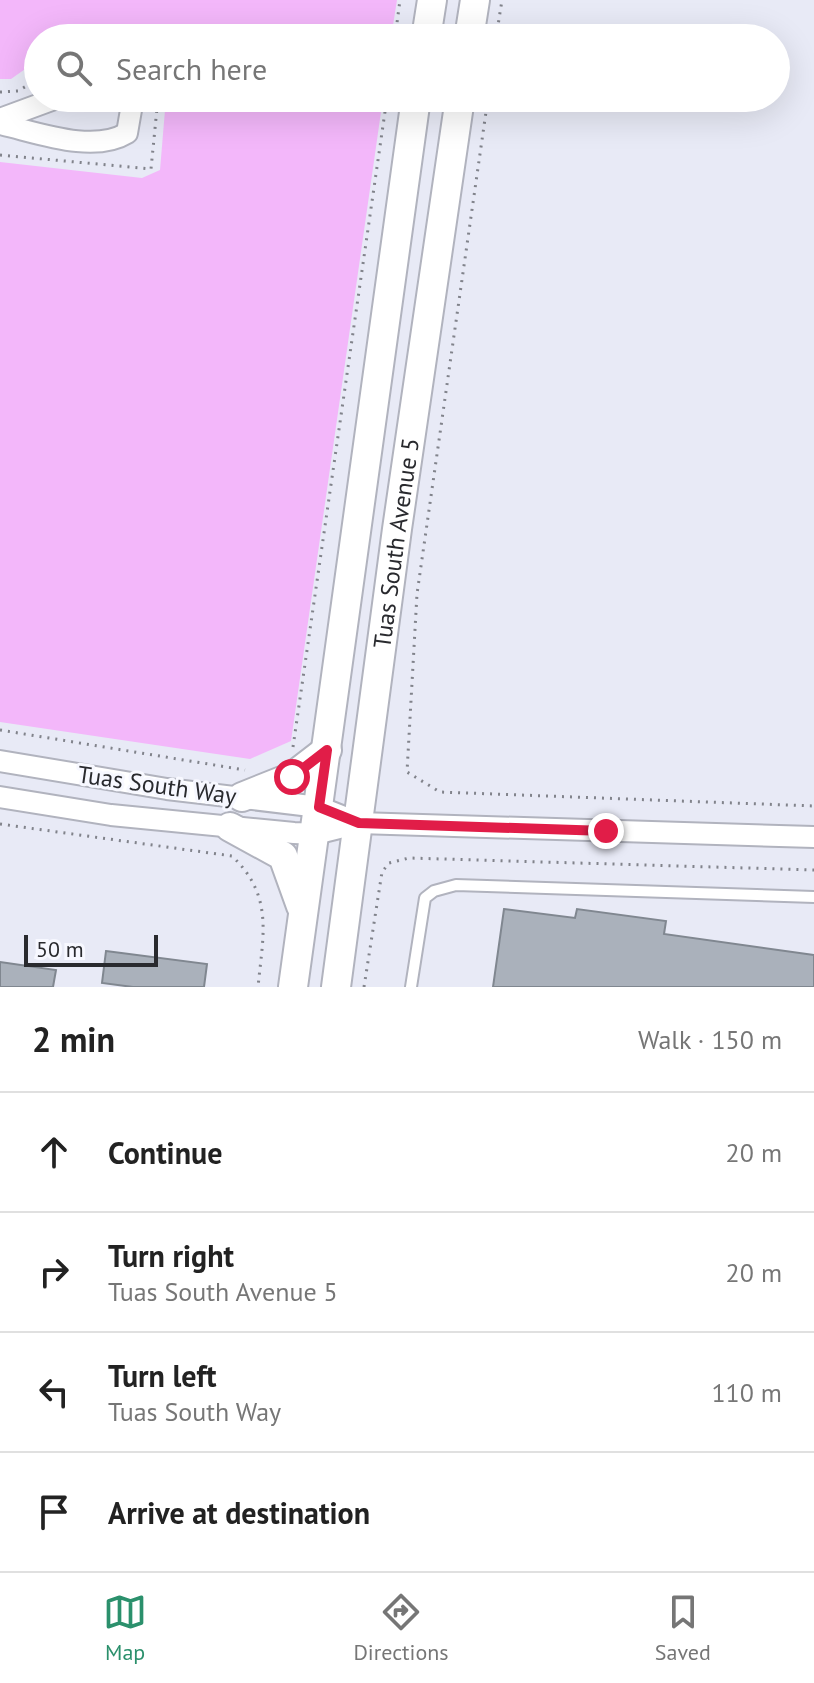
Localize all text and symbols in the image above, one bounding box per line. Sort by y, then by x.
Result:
search box [24,24,790,112]
icon: search [52,46,96,90]
text: Search here [116,49,267,88]
street label: Tuas South Avenue 5 [366,436,426,650]
street label: Tuas South Way [76,759,238,811]
route start [274,759,310,795]
route end [588,813,624,849]
scale bar [24,931,158,967]
text: 50 m [36,935,84,963]
text: 2 min [32,1017,115,1061]
text: Walk · 150 m [638,1023,782,1056]
icon: ahead [32,1130,76,1174]
text: Continue [108,1133,222,1172]
text: 20 m [726,1136,782,1169]
text: Turn right [108,1236,234,1275]
icon: right [32,1250,76,1294]
text: 20 m [726,1256,782,1289]
text: Tuas South Avenue 5 [108,1275,338,1308]
text: Turn left [108,1356,216,1395]
icon: left [32,1370,76,1414]
text: 110 m [711,1376,782,1409]
text: Tuas South Way [108,1395,281,1428]
icon: arrive [32,1490,76,1534]
text: Arrive at destination [108,1493,370,1532]
tab: Map [103,1590,147,1666]
tab: Directions [353,1590,449,1666]
tab: Saved [655,1590,711,1666]

